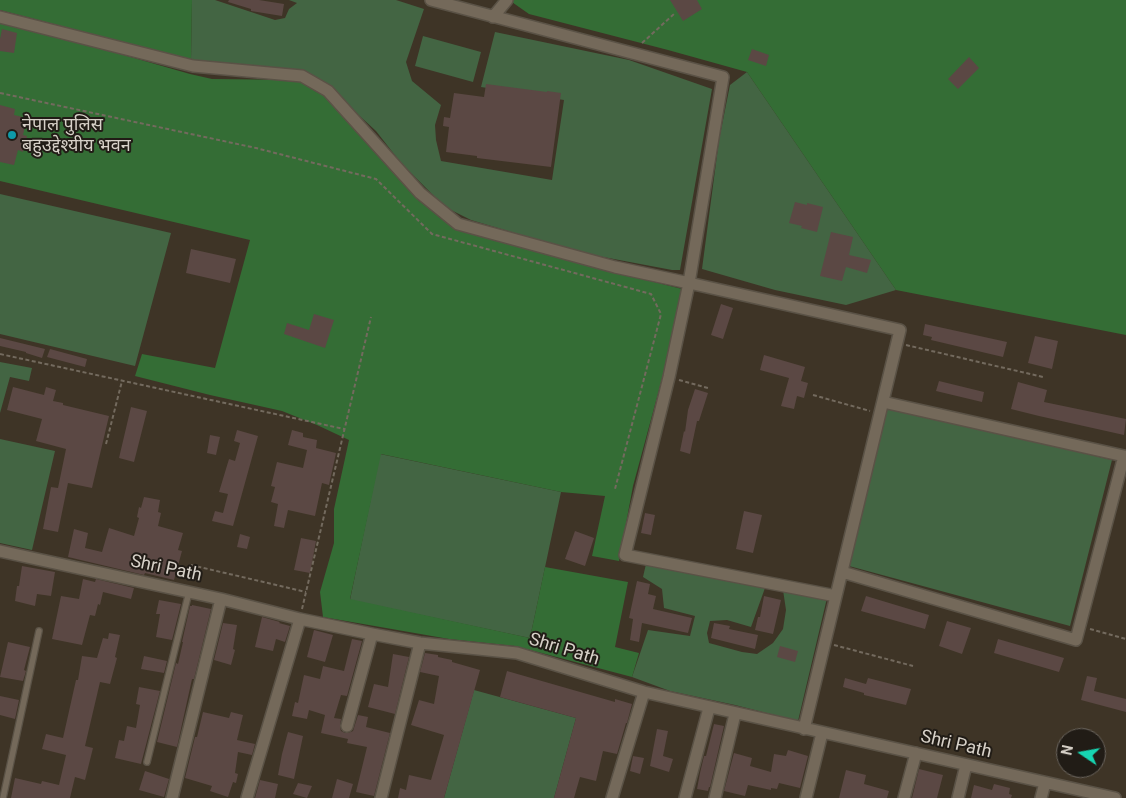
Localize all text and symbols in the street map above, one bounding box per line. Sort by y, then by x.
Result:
place label: नेपाल पुलिस बहुउद्देश्यीय भवन [22,114,131,156]
marker: नेपाल पुलिस बहुउद्देश्यीय भवन [6,129,18,141]
street label: Shri Path [128,551,204,587]
street label: Shri Path [526,629,602,671]
street label: Shri Path [918,726,994,764]
north arrow [1056,728,1106,778]
text: N [1058,744,1076,757]

